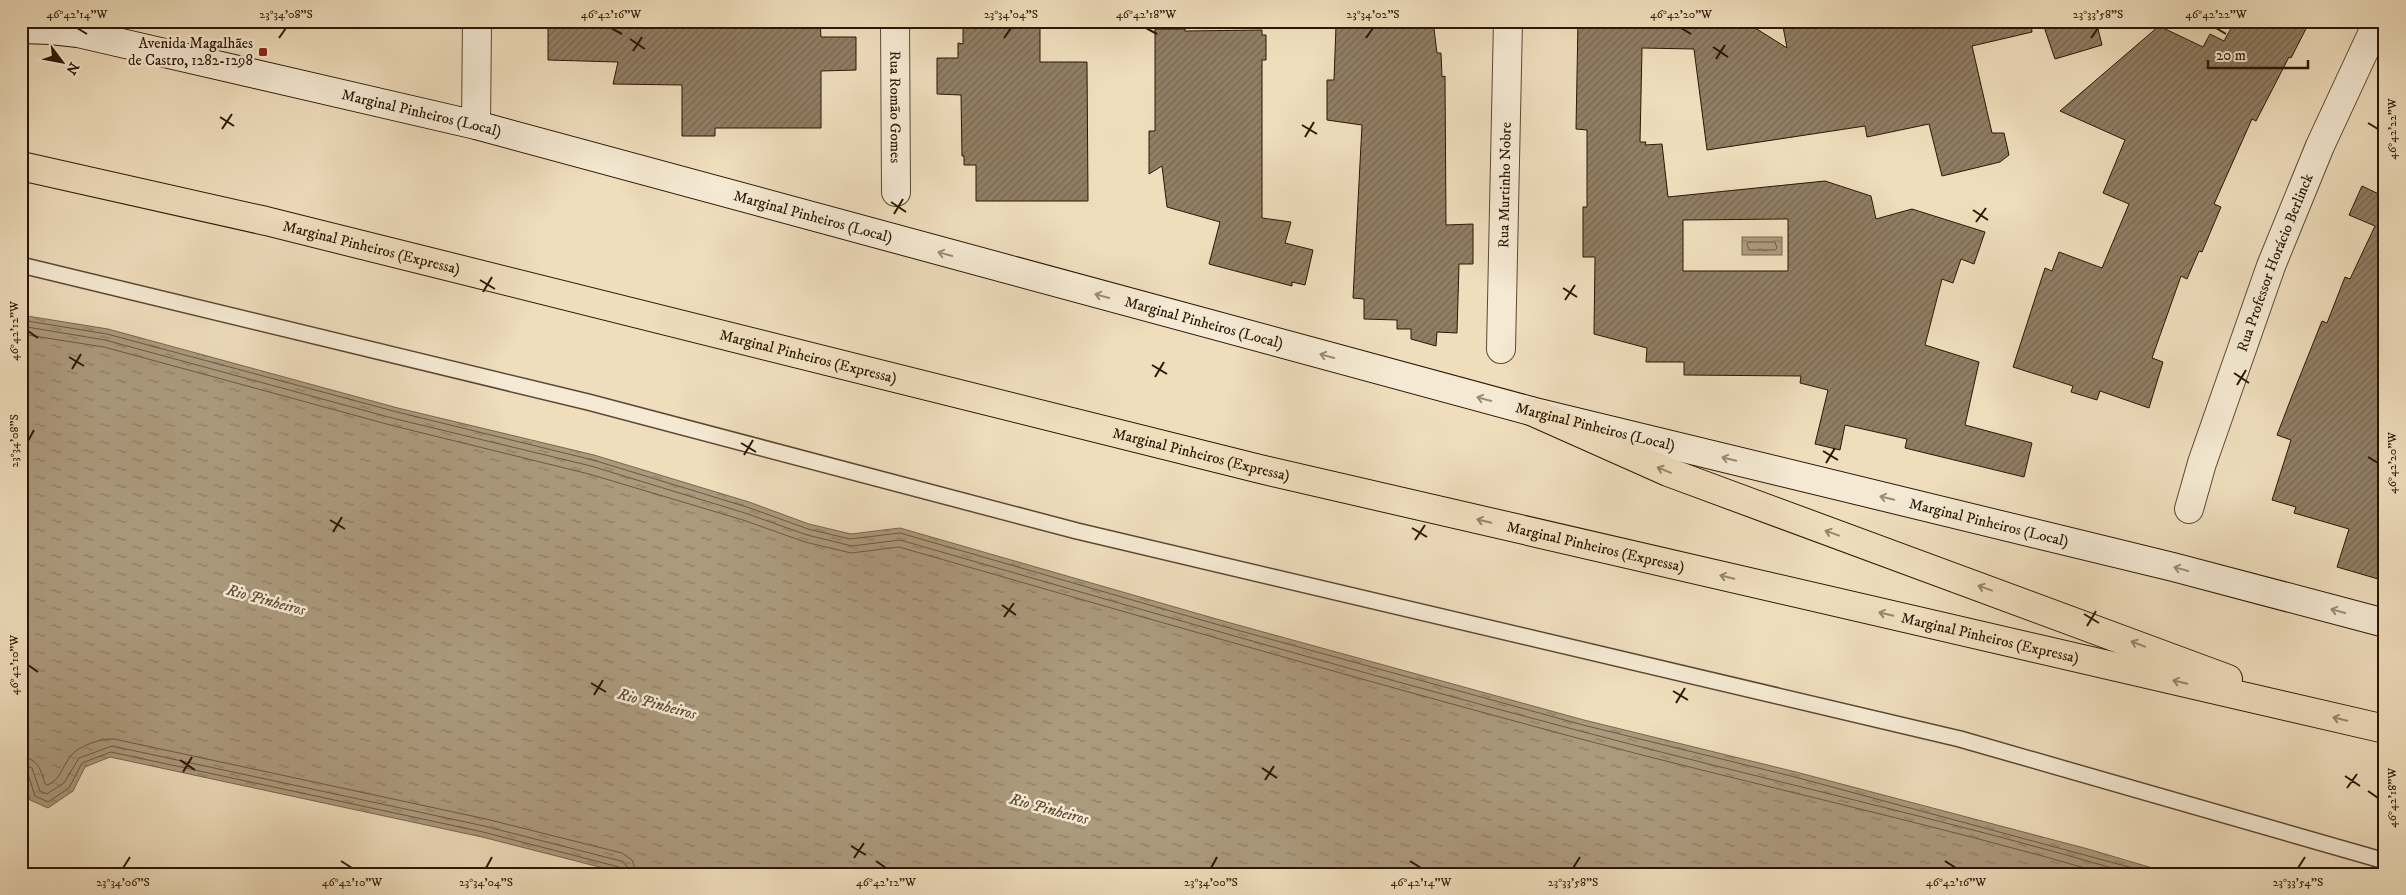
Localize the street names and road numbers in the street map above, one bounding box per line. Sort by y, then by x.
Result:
street label: Rua Romão Gomes [886,51,905,163]
street label: Marginal Pinheiros (Local) [340,85,504,141]
street label: Rua Murtinho Nobre [1494,122,1515,248]
street label: Rua Professor Horácio Berlinck [2232,170,2317,354]
street label: Marginal Pinheiros (Local) [732,186,895,247]
street label: Marginal Pinheiros (Expressa) [281,216,462,279]
street label: Marginal Pinheiros (Local) [1123,292,1286,353]
street label: Marginal Pinheiros (Expressa) [718,325,899,388]
street label: Marginal Pinheiros (Local) [1513,398,1677,455]
street label: Marginal Pinheiros (Expressa) [1111,423,1292,485]
street label: Marginal Pinheiros (Local) [1907,494,2071,551]
street label: Marginal Pinheiros (Expressa) [1505,517,1686,576]
street label: Marginal Pinheiros (Expressa) [1899,608,2081,668]

